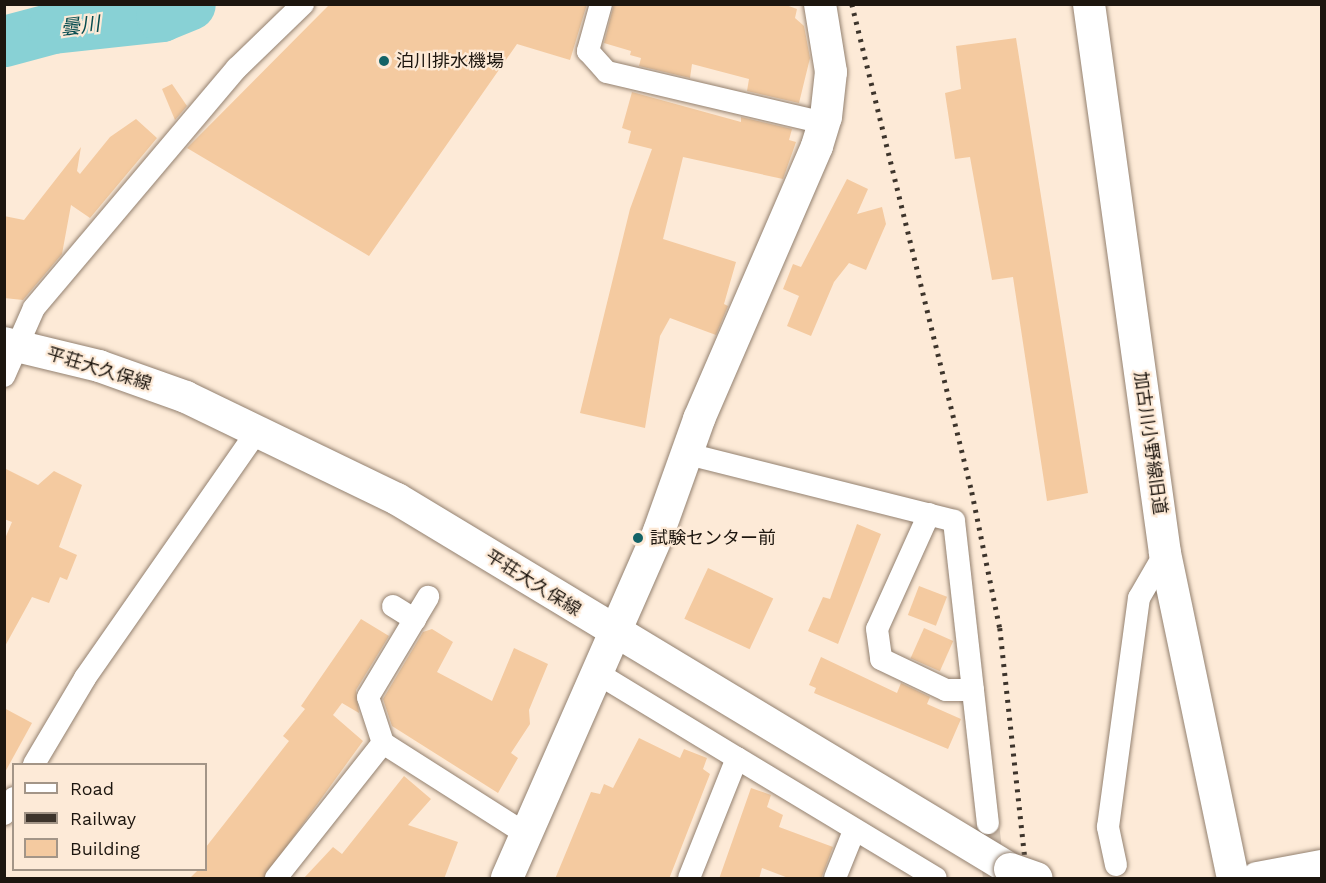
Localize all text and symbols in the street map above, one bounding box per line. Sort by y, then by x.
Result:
water label: 曇川 [59,12,101,40]
place label: 泊川排水機場 [396,50,504,72]
marker: 泊川排水機場 [377,54,391,68]
street label: 平荘大久保線 [44,343,154,395]
street label: 加古川小野線旧道 [1129,370,1171,516]
place label: 試験センター前 [650,527,776,549]
marker: 試験センター前 [631,531,645,545]
street label: 平荘大久保線 [481,545,585,621]
legend [12,763,207,871]
text: Road [70,778,114,799]
text: Railway [70,808,136,829]
text: Building [70,838,140,859]

